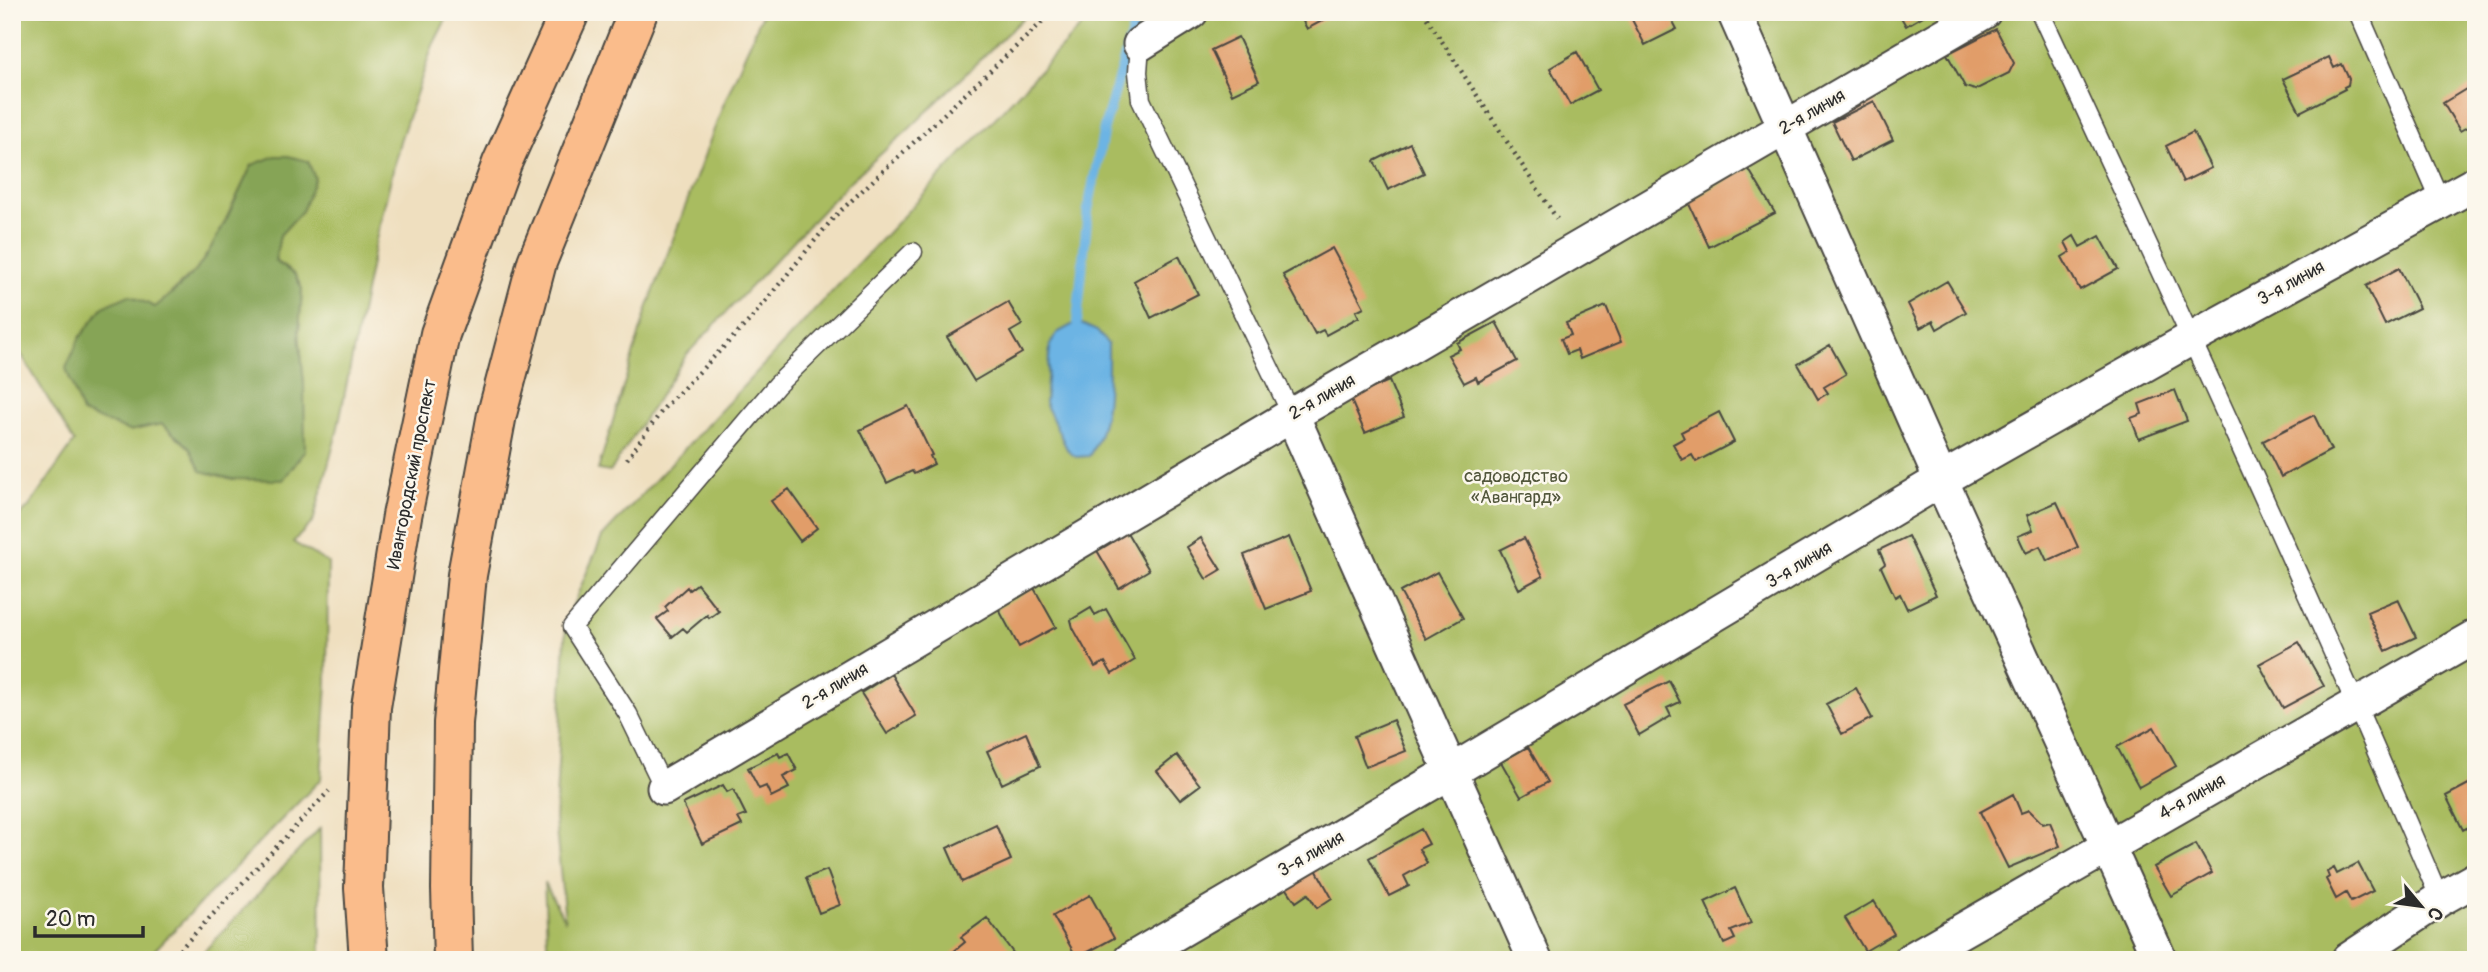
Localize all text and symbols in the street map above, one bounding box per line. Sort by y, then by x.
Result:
street label: 2-я линия [1775,84,1849,140]
street label: 3-я линия [2253,255,2329,311]
street label: 2-я линия [1285,369,1359,425]
street label: Ивангородский проспект [382,377,442,571]
park label: садоводство «Авангард» [1464,465,1568,509]
street label: 3-я линия [1762,536,1836,594]
street label: 2-я линия [798,657,872,715]
street label: 4-я линия [2154,769,2230,825]
street label: 3-я линия [1274,826,1348,882]
north arrow [2386,870,2456,940]
scale bar [35,895,144,939]
text: С [2422,903,2448,925]
text: 20 m [46,906,95,933]

